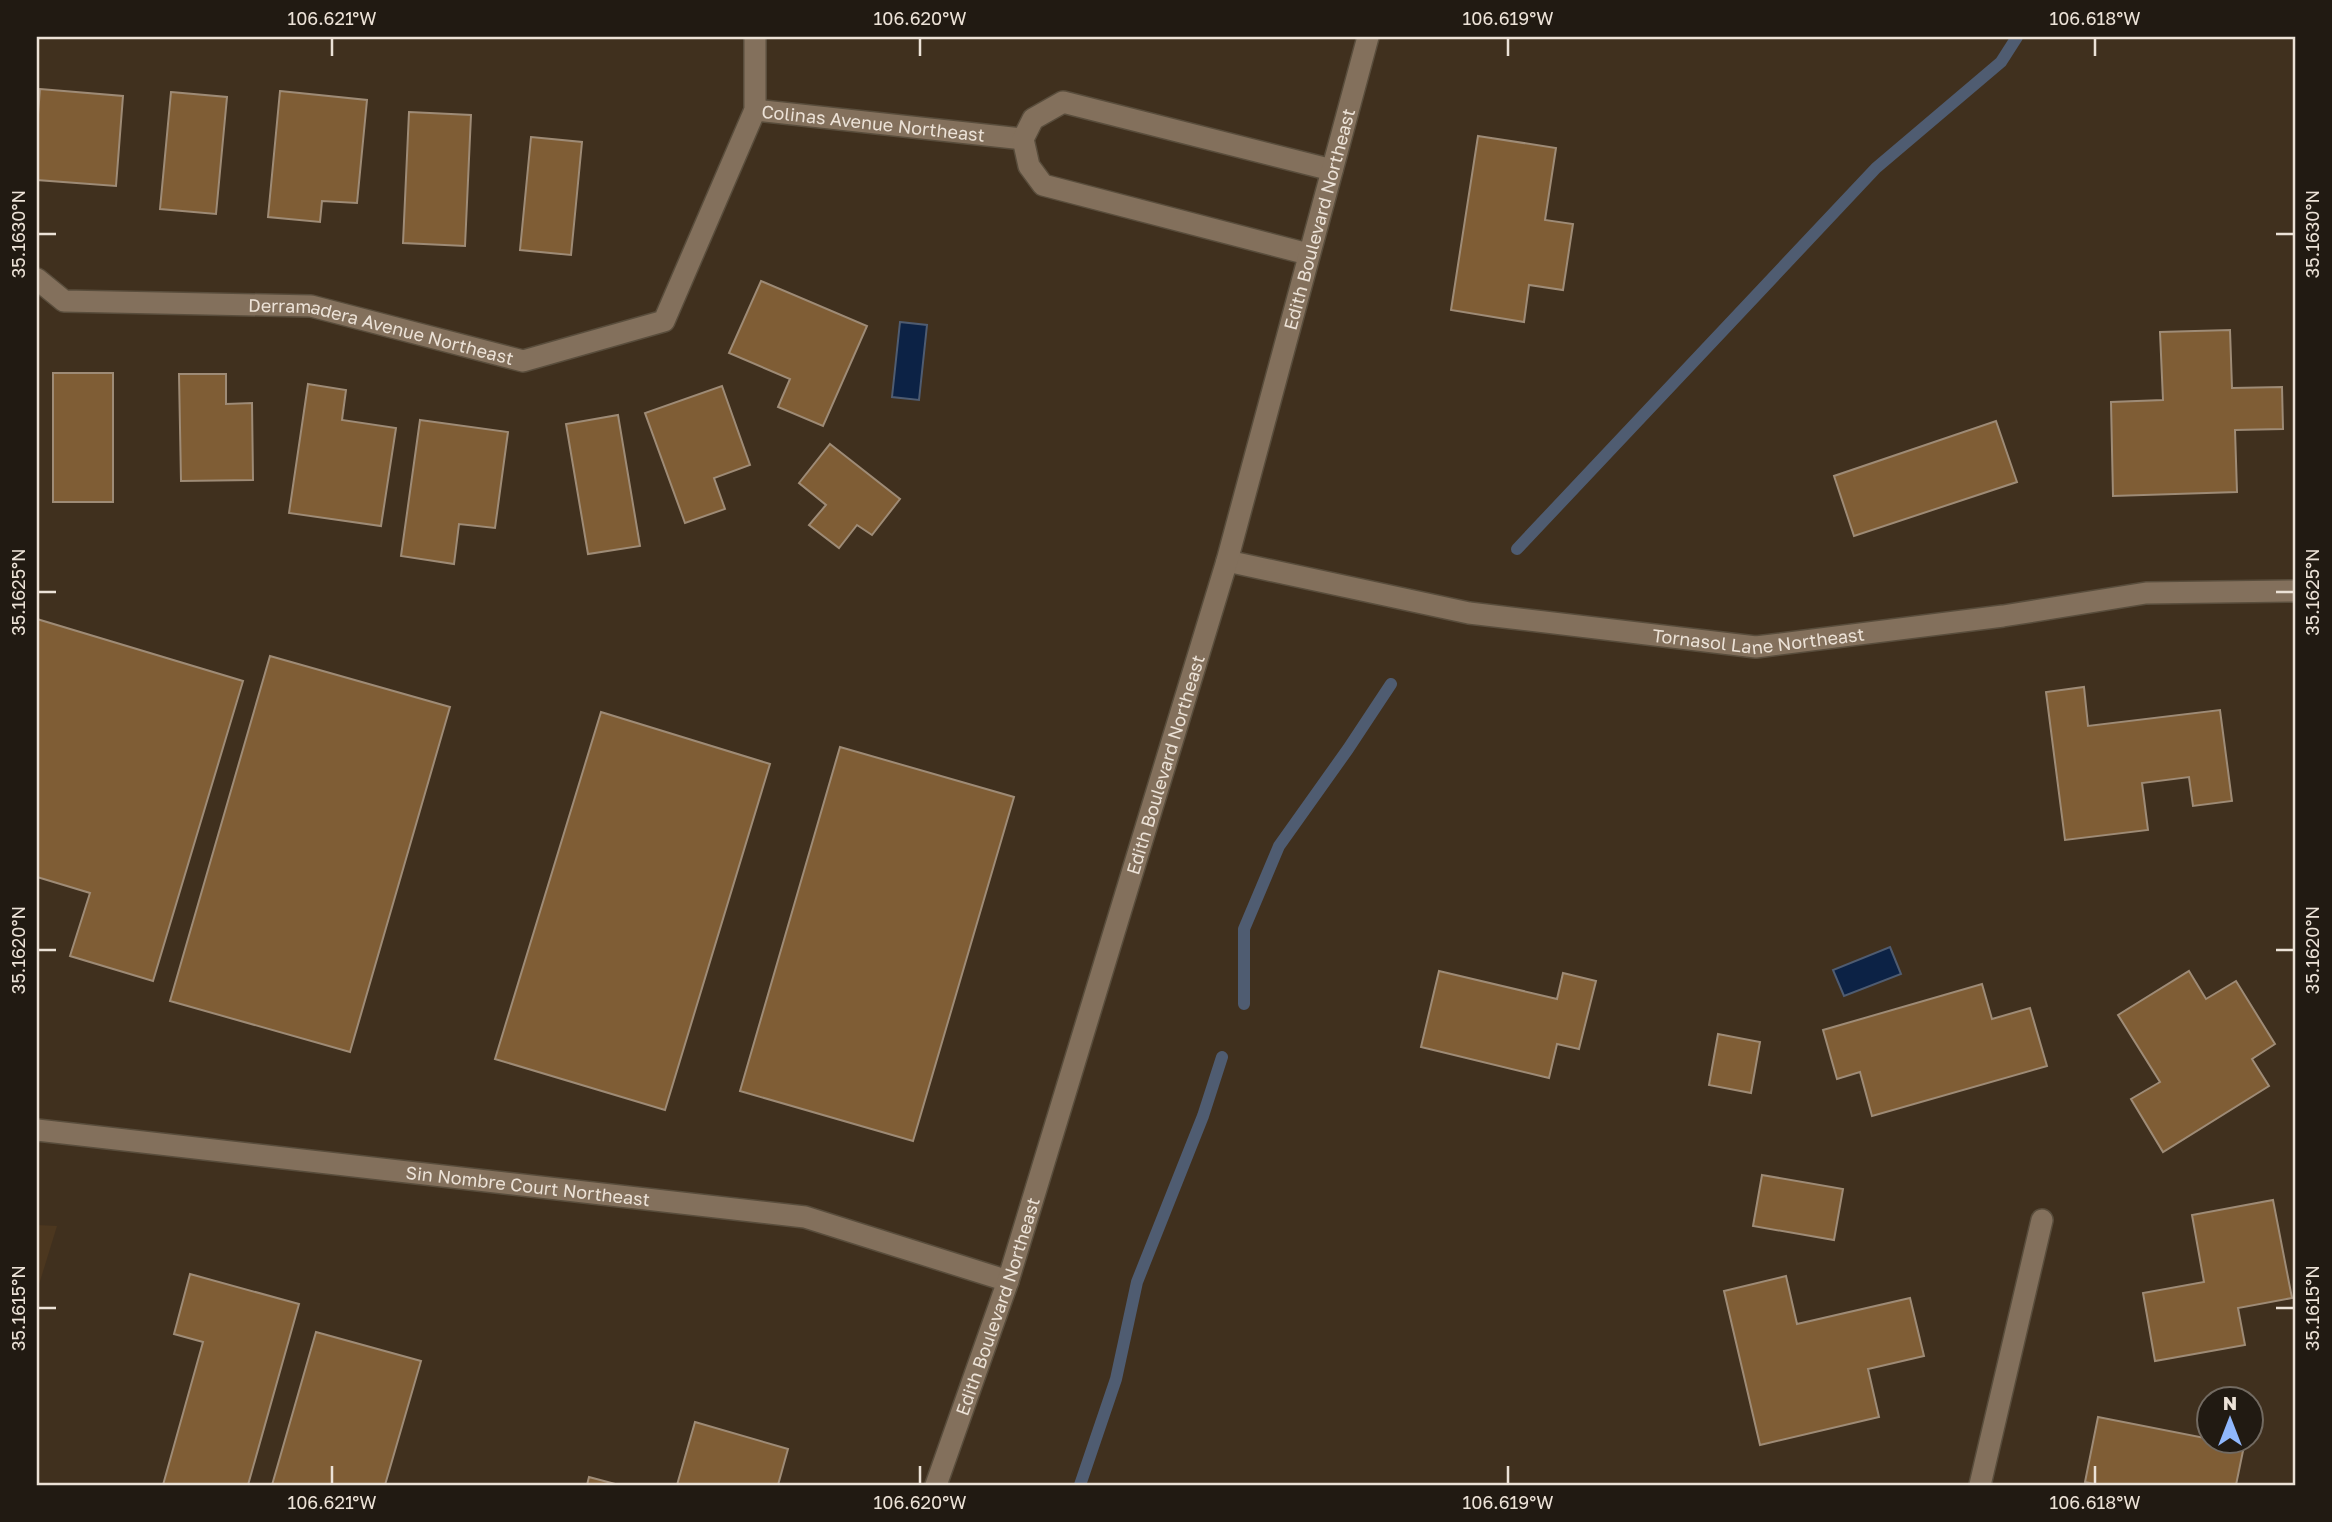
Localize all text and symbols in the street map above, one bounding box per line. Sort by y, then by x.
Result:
text: 106.621°W [287,7,377,29]
text: 106.620°W [874,7,966,29]
text: 106.619°W [1463,7,1554,29]
text: 106.618°W [2049,7,2141,29]
street label: Colinas Avenue Northeast [760,100,986,146]
street label: Edith Boulevard Northeast [1279,106,1359,332]
text: 35.1630°N [7,190,29,278]
text: 35.1630°N [2301,190,2323,278]
street label: Derramadera Avenue Northeast [248,294,516,369]
text: 35.1625°N [7,548,29,636]
text: 35.1625°N [2301,548,2323,636]
street label: Tornasol Lane Northeast [1651,622,1866,658]
street label: Edith Boulevard Northeast [1121,652,1209,877]
text: 35.1620°N [7,906,29,994]
text: 35.1620°N [2301,906,2323,994]
street label: Sin Nombre Court Northeast [404,1161,651,1210]
street label: Edith Boulevard Northeast [950,1195,1044,1418]
text: 35.1615°N [7,1265,29,1351]
text: 35.1615°N [2301,1265,2323,1351]
north arrow [2196,1386,2266,1456]
text: N [2223,1391,2237,1414]
text: 106.621°W [287,1491,377,1513]
text: 106.620°W [874,1491,966,1513]
text: 106.619°W [1463,1491,1554,1513]
text: 106.618°W [2049,1491,2141,1513]

